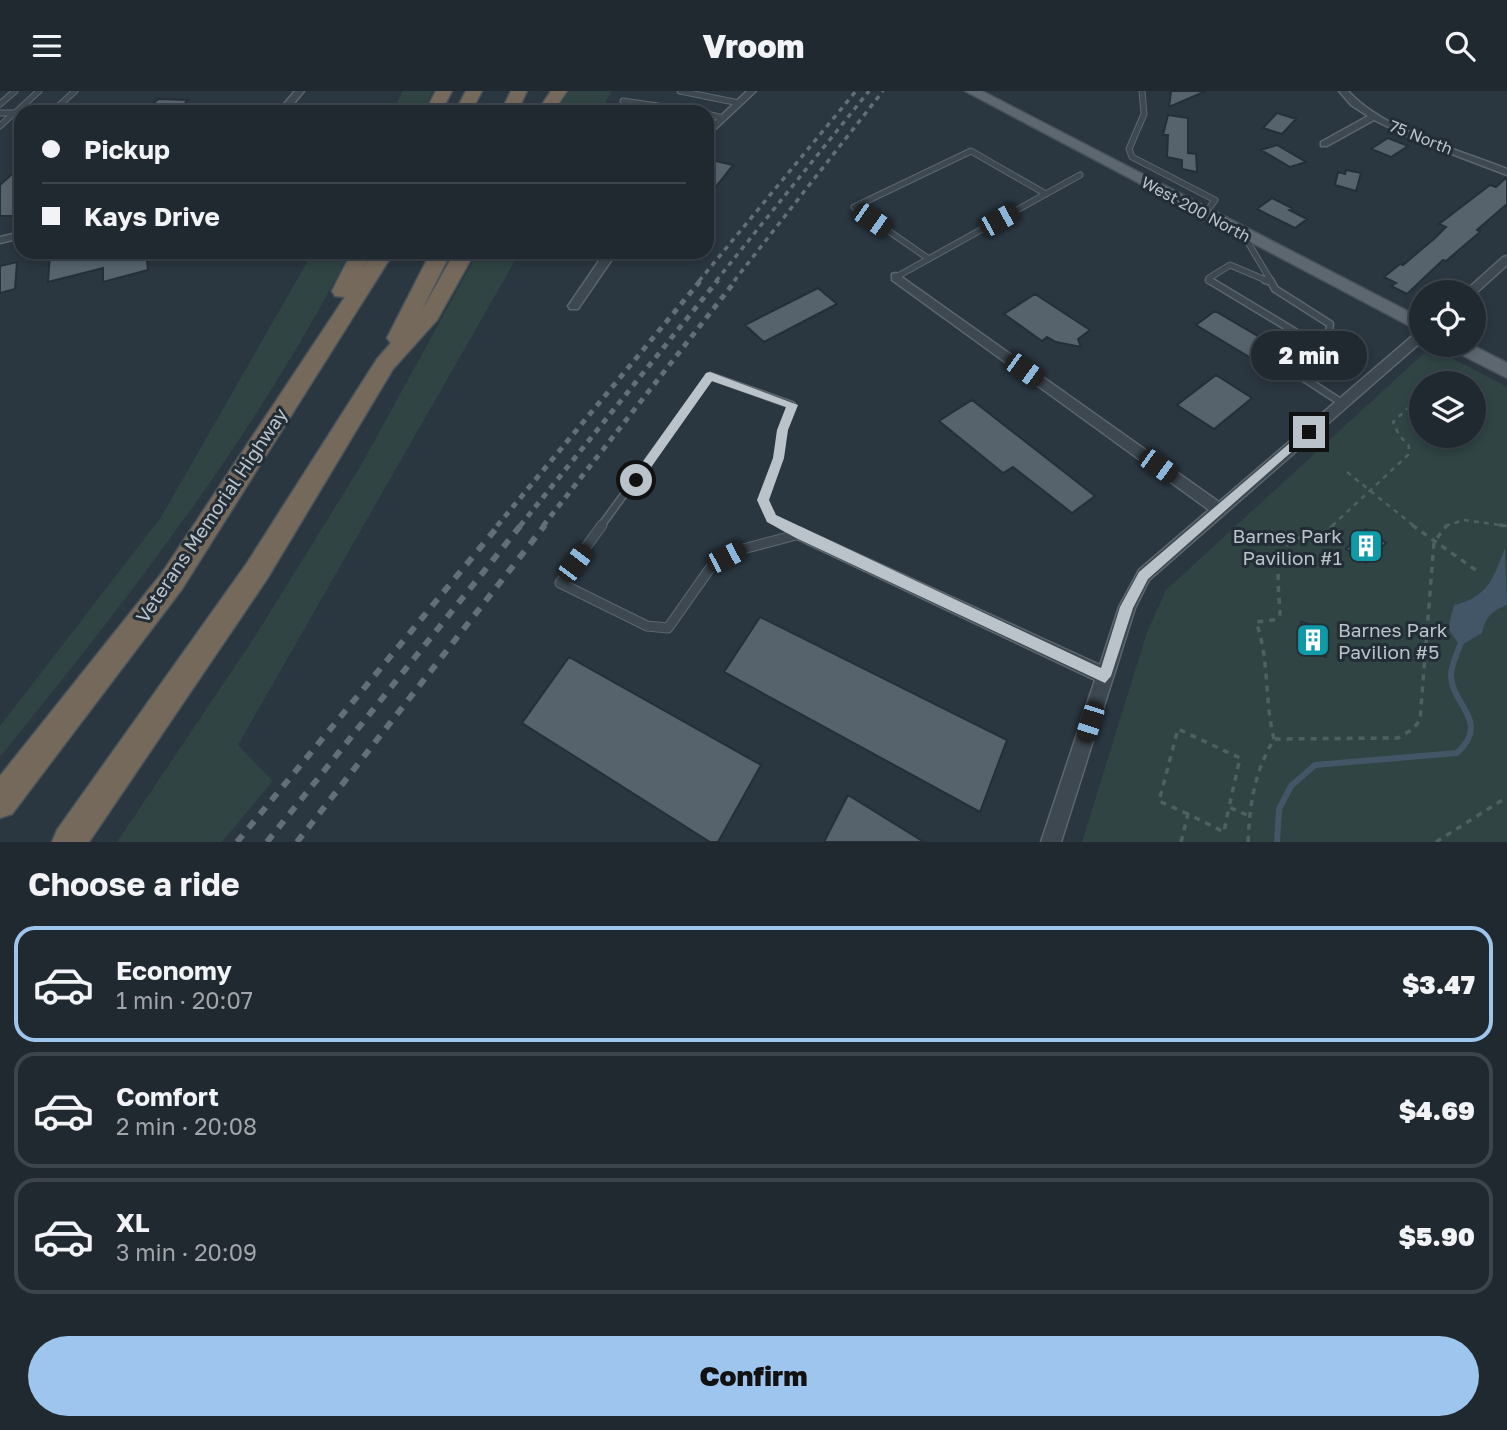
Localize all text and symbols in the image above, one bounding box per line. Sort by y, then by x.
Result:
icon: menu [28,27,66,65]
text: Vroom [703,27,804,65]
icon: search [1441,27,1479,65]
street label: 75 North [1387,115,1455,159]
text: Pickup [84,134,170,165]
street label: West 200 North [1138,172,1254,246]
car [849,199,896,241]
text: Kays Drive [84,201,220,232]
car [976,201,1023,239]
map controls [1409,280,1486,448]
button: locate [1409,280,1486,357]
callout: 2 min [1251,331,1367,379]
text: 2 min [1279,341,1339,369]
car [1001,349,1048,391]
button: layers [1409,371,1486,448]
street label: Veterans Memorial Highway [130,403,292,627]
route end [1293,416,1325,448]
car [1135,445,1182,487]
route start [620,464,652,496]
place label: Barnes Park Pavilion #1 [1232,524,1342,569]
building icon: Barnes Park Pavilion #1 [1347,527,1385,565]
car [703,538,750,576]
car [554,540,597,586]
place label: Barnes Park Pavilion #5 [1338,618,1448,663]
building icon: Barnes Park Pavilion #5 [1294,621,1332,659]
car [1074,699,1107,745]
text: Choose a ride [28,865,240,903]
icon: car [32,953,95,1016]
text: Economy [116,955,232,986]
text: $3.47 [1402,969,1475,1000]
text: 1 min · 20:07 [116,986,253,1014]
icon: car [32,1079,95,1142]
text: Comfort [116,1081,219,1112]
text: $4.69 [1399,1095,1475,1126]
text: 2 min · 20:08 [116,1112,257,1140]
icon: car [32,1205,95,1268]
text: XL [116,1207,150,1238]
text: $5.90 [1399,1221,1475,1252]
text: 3 min · 20:09 [116,1238,257,1266]
button: Confirm [28,1336,1479,1416]

